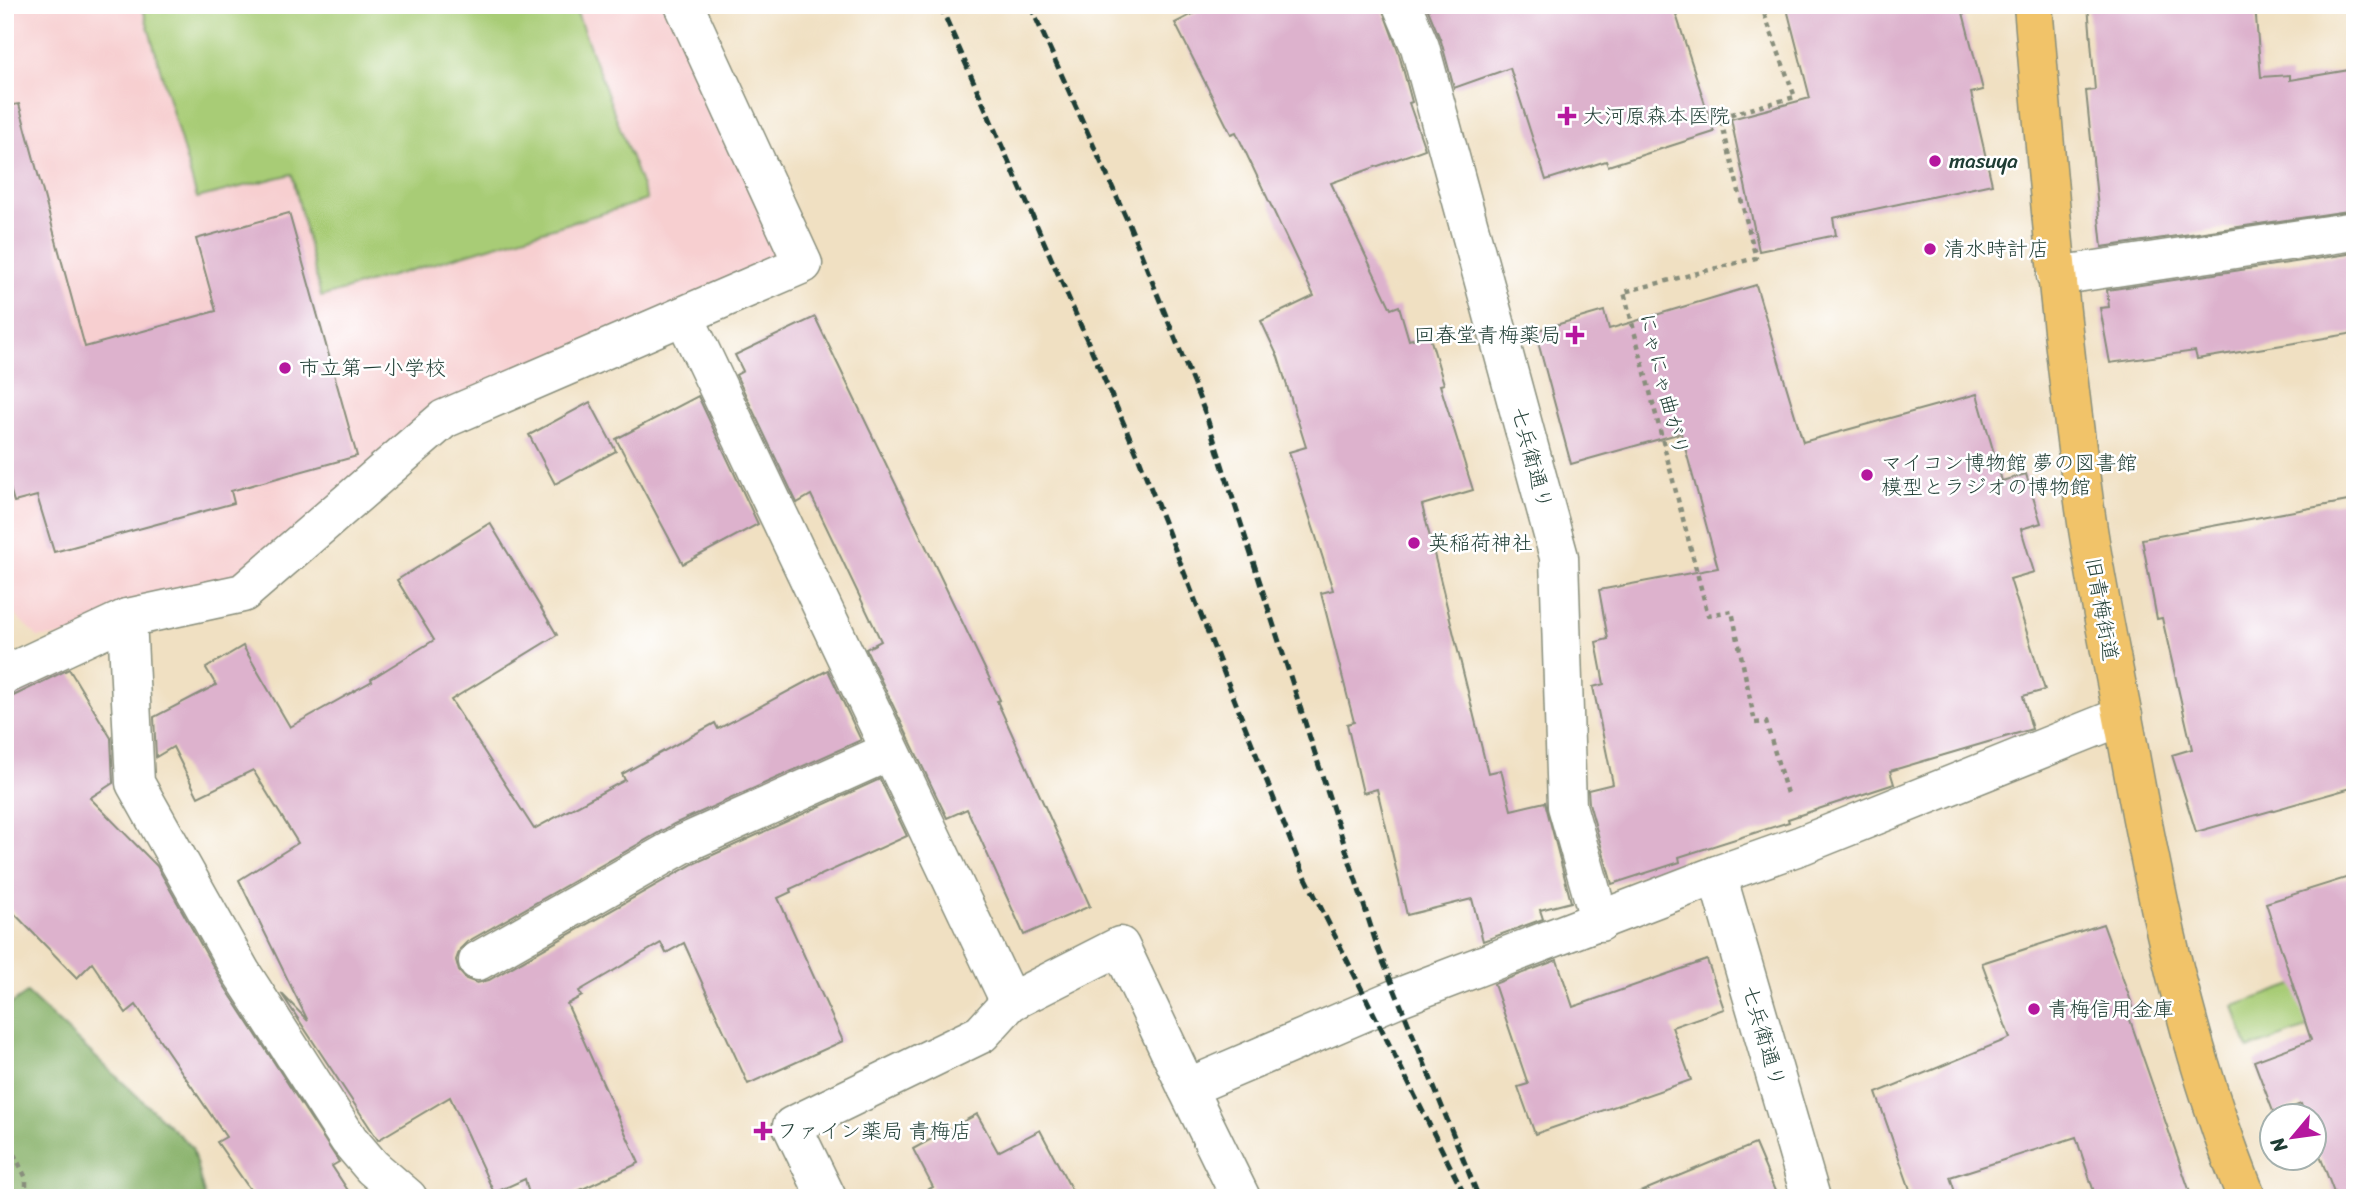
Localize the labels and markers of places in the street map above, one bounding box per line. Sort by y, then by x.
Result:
place label: 大河原森本医院 [1583,97,1730,135]
marker: 大河原森本医院 [1557,106,1577,126]
place label: masuya [1949,142,2018,180]
marker: masuya [1927,153,1943,169]
place label: 清水時計店 [1944,230,2049,268]
marker: 清水時計店 [1922,241,1938,257]
place label: 回春堂青梅薬局 [1414,316,1561,354]
marker: 回春堂青梅薬局 [1567,327,1583,343]
place label: 市立第一小学校 [299,349,446,387]
marker: 市立第一小学校 [277,360,293,376]
place label: マイコン博物館 夢の図書館 模型とラジオの博物館 [1881,444,2138,506]
marker: マイコン博物館 夢の図書館 模型とラジオの博物館 [1859,467,1875,483]
place label: 英稲荷神社 [1428,524,1533,562]
marker: 英稲荷神社 [1406,535,1422,551]
place label: 青梅信用金庫 [2048,990,2174,1028]
marker: 青梅信用金庫 [2026,1001,2042,1017]
place label: ファイン薬局 青梅店 [777,1112,971,1150]
marker: ファイン薬局 青梅店 [755,1123,771,1139]

